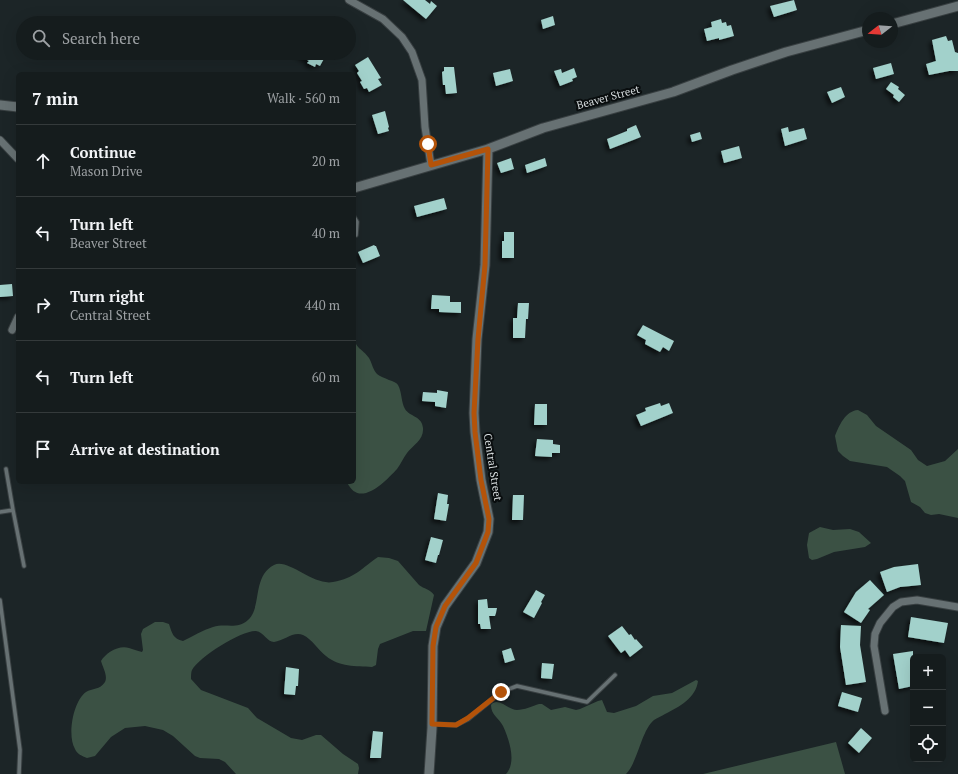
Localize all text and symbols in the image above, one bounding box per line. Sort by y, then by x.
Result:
north arrow [862,12,898,48]
search box [16,16,356,60]
icon: search [30,27,52,49]
text: Search here [62,28,140,48]
street label: Beaver Street [575,82,641,112]
text: 7 min [32,87,79,110]
text: Walk · 560 m [267,89,340,107]
route start [419,135,437,153]
text: Continue [70,142,136,162]
icon: ahead [32,150,54,172]
text: 20 m [312,152,340,170]
text: Mason Drive [70,162,143,180]
text: Turn left [70,214,134,234]
icon: left [32,222,54,244]
text: 40 m [312,224,340,242]
text: Beaver Street [70,234,147,252]
text: Turn right [70,286,145,306]
icon: right [32,294,54,316]
text: 440 m [305,296,340,314]
text: Central Street [70,306,150,324]
icon: left [32,366,54,388]
text: Turn left [70,367,134,387]
text: 60 m [312,368,340,386]
street label: Central Street [481,432,505,502]
icon: arrive [32,438,54,460]
text: Arrive at destination [70,439,220,459]
map controls [910,654,946,762]
button: + [910,654,946,690]
route end [492,683,510,701]
button: − [910,690,946,726]
button: locate [910,726,946,762]

